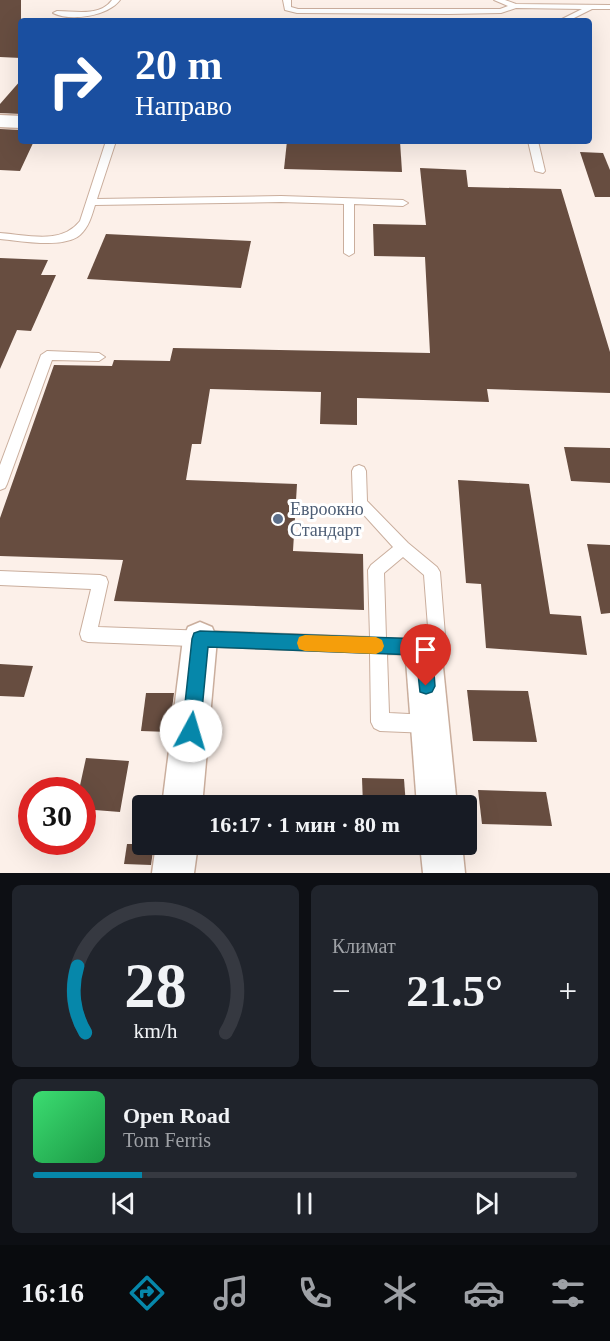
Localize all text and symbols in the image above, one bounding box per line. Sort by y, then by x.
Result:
icon: right [36,42,114,120]
text: 20 m [135,42,223,88]
text: Направо [135,91,232,121]
place label: Евроокно Стандарт [290,499,364,540]
marker: Евроокно Стандарт [271,512,285,526]
pin [400,624,451,686]
icon: arrive [409,633,442,666]
position arrow [159,699,223,763]
speed limit sign: 30 [18,777,96,855]
text: 16:17 · 1 мин · 80 m [209,812,400,837]
text: Климат [332,935,396,957]
text: 28 [124,951,187,1020]
text: 21.5° [406,966,503,1016]
text: − [332,973,351,1009]
text: + [558,973,577,1009]
text: km/h [133,1019,178,1043]
text: Open Road [123,1103,230,1128]
text: Tom Ferris [123,1129,211,1151]
icon: previous [107,1187,140,1220]
icon: pause [288,1187,321,1220]
icon: next [470,1187,503,1220]
icon: directions [126,1272,168,1314]
icon: music [210,1272,252,1314]
icon: phone [294,1272,336,1314]
icon: climate [379,1272,421,1314]
icon: car [463,1272,505,1314]
icon: filters [547,1272,589,1314]
text: 16:16 [21,1278,84,1308]

